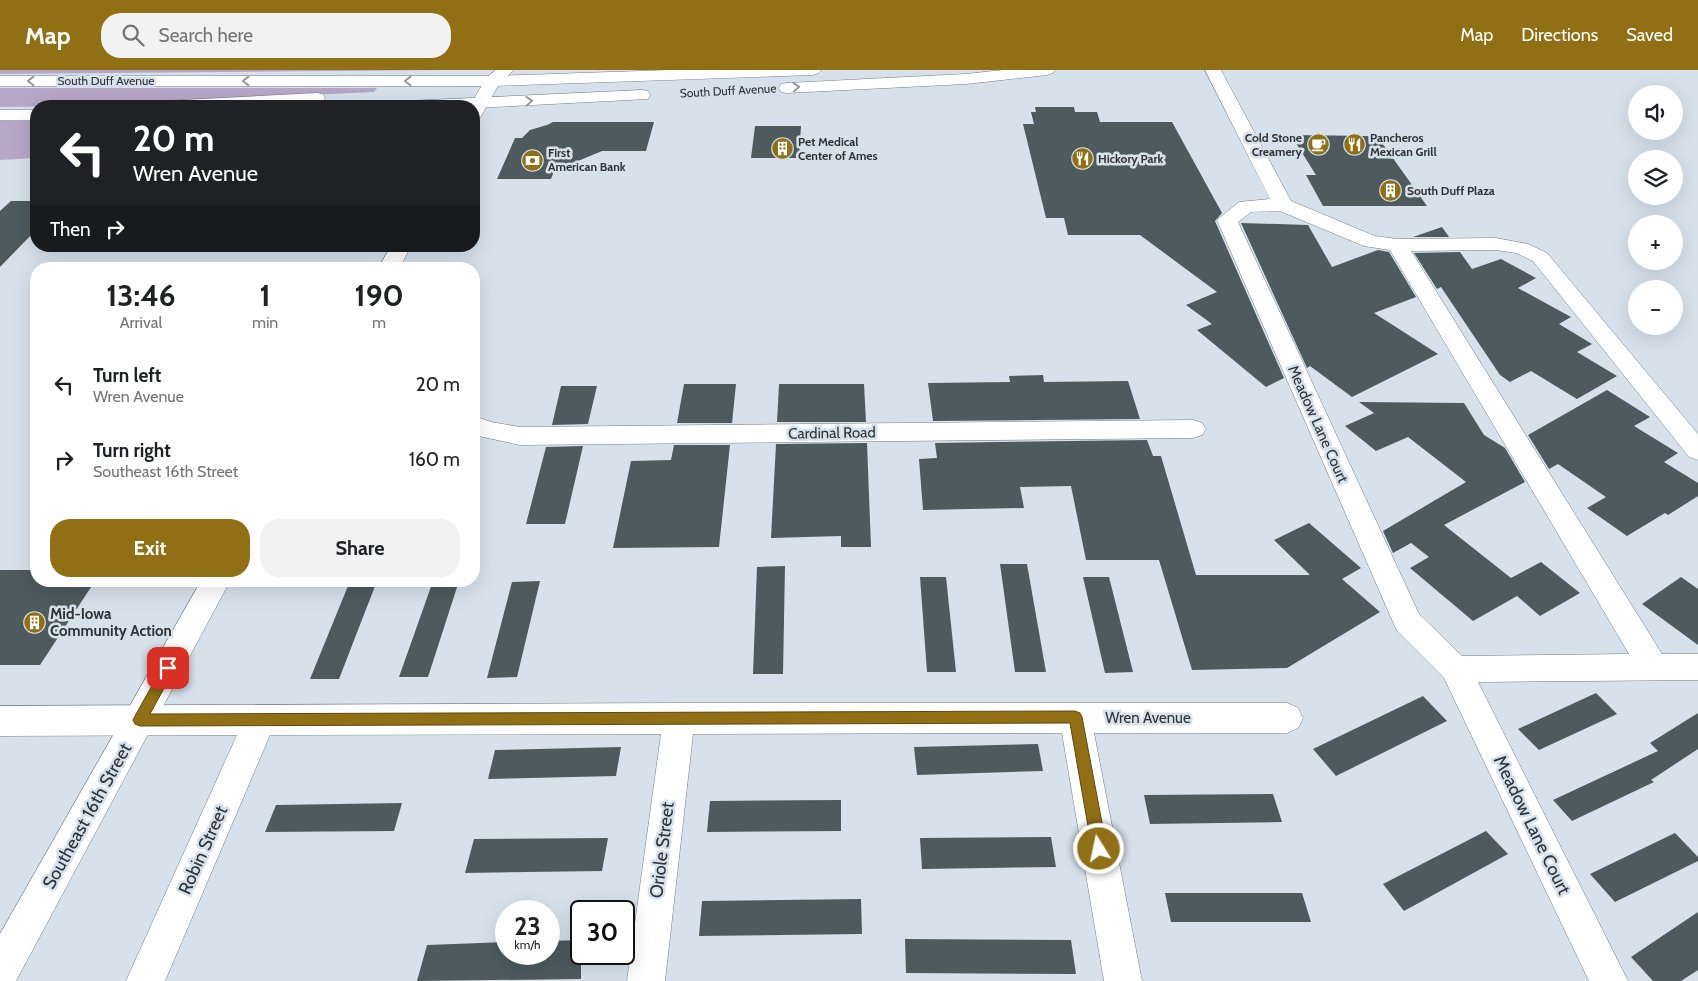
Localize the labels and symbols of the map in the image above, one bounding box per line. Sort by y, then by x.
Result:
street label: South Duff Avenue [58,73,154,88]
one-way arrow [27,76,34,86]
one-way arrow [242,76,250,86]
one-way arrow [404,76,412,86]
street label: South Duff Avenue [679,80,777,101]
one-way arrow [792,82,800,93]
one-way arrow [525,96,533,106]
place label: Cold Stone Creamery [1245,130,1303,159]
place label: Pancheros Mexican Grill [1370,130,1437,159]
cafe icon: Cold Stone Creamery [1306,133,1330,157]
restaurant icon: Pancheros Mexican Grill [1342,133,1366,157]
place label: Pet Medical Center of Ames [798,134,878,163]
building icon: Pet Medical Center of Ames [770,137,794,161]
place label: First American Bank [548,145,626,174]
restaurant icon: Hickory Park [1070,147,1094,171]
bank icon: First American Bank [520,148,544,172]
place label: Hickory Park [1098,151,1163,166]
building icon: South Duff Plaza [1379,179,1403,203]
place label: South Duff Plaza [1407,183,1495,198]
street label: Meadow Lane Court [1284,362,1352,486]
street label: Cardinal Road [788,423,876,443]
place label: Mid-Iowa Community Action [50,605,172,640]
building icon: Mid-Iowa Community Action [22,611,46,635]
pin [147,647,189,689]
street label: Wren Avenue [1105,709,1191,727]
street label: Southeast 16th Street [38,739,136,893]
street label: Meadow Lane Court [1489,752,1575,898]
street label: Oriole Street [645,801,679,899]
street label: Robin Street [174,802,232,898]
position arrow [1072,822,1124,874]
speed limit sign: 30 [570,900,635,965]

